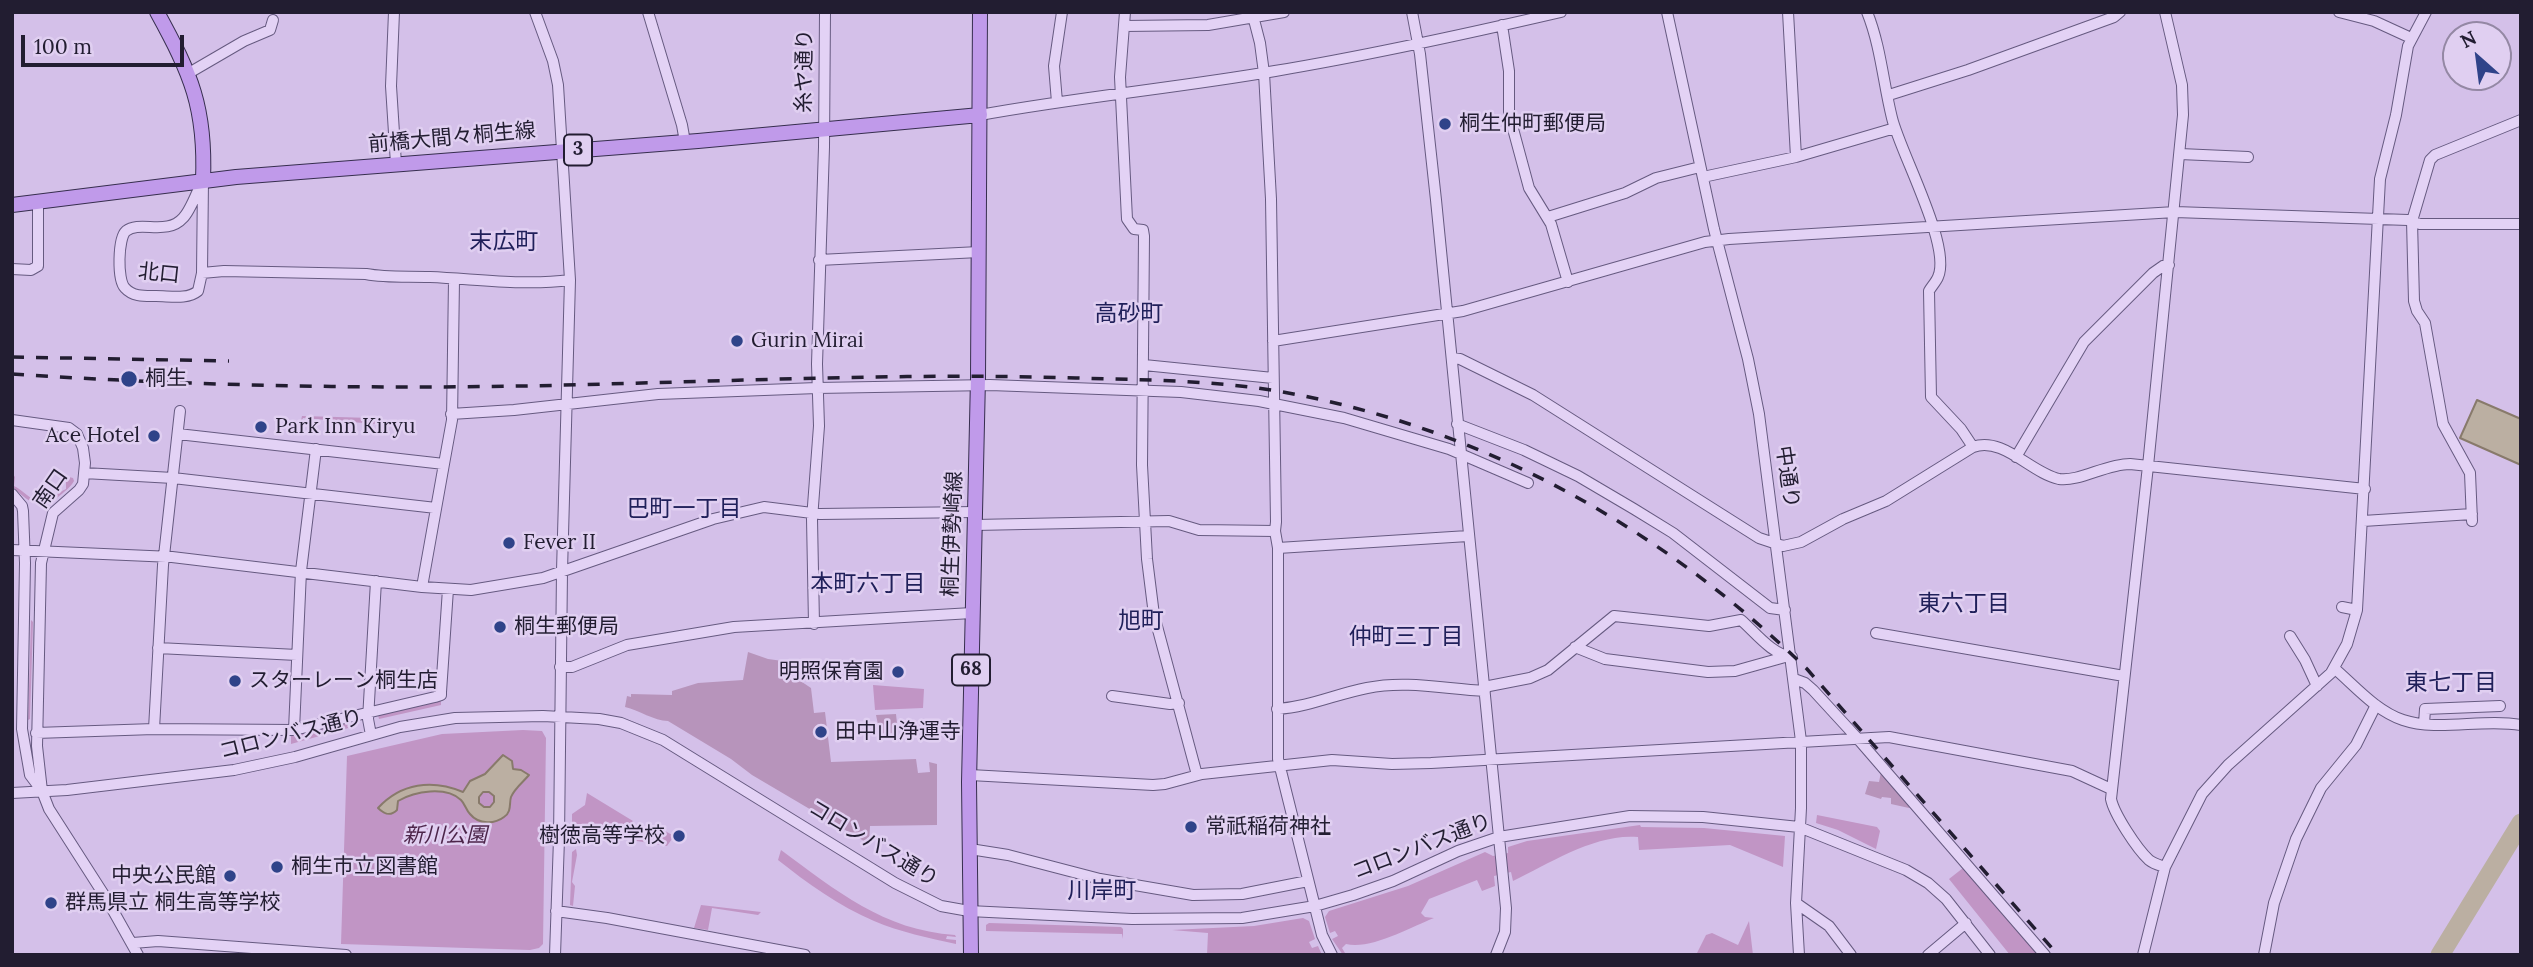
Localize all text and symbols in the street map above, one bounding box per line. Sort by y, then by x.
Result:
scale bar [24,21,187,65]
north arrow [2442,21,2512,91]
text: N [2456,25,2480,53]
street label: 糸ヤ通り [792,29,818,113]
text: 100 m [34,33,92,60]
place label: 桐生仲町郵便局 [1459,111,1606,137]
marker: 桐生仲町郵便局 [1437,116,1453,132]
street label: 前橋大間々桐生線 [367,118,537,158]
road number: 3 [564,134,592,166]
district label: 末広町 [470,228,538,256]
street label: 北口 [137,259,181,289]
district label: 高砂町 [1095,300,1163,328]
place label: Gurin Mirai [751,328,864,354]
marker: Gurin Mirai [729,333,745,349]
place label: 桐生 [145,366,187,392]
marker: 桐生 [119,369,139,389]
place label: Park Inn Kiryu [275,414,415,440]
marker: Park Inn Kiryu [253,419,269,435]
place label: Ace Hotel [45,423,140,449]
marker: Ace Hotel [146,428,162,444]
street label: 中通り [1770,444,1804,510]
street label: 南口 [29,465,73,513]
street label: 桐生伊勢崎線 [938,471,968,597]
district label: 巴町一丁目 [627,495,741,523]
place label: Fever II [523,530,596,556]
marker: Fever II [501,535,517,551]
district label: 本町六丁目 [811,570,925,598]
district label: 東六丁目 [1918,590,2010,618]
district label: 旭町 [1118,607,1164,635]
place label: 桐生郵便局 [514,614,619,640]
marker: 桐生郵便局 [492,619,508,635]
district label: 仲町三丁目 [1349,623,1463,651]
road number: 68 [952,654,990,685]
place label: 明照保育園 [779,659,884,685]
marker: 明照保育園 [890,664,906,680]
place label: スターレーン桐生店 [249,668,438,694]
district label: 東七丁目 [2405,669,2497,697]
marker: スターレーン桐生店 [227,673,243,689]
street label: コロンバス通り [217,705,365,765]
place label: 田中山浄運寺 [835,719,961,745]
marker: 田中山浄運寺 [813,724,829,740]
street label: コロンバス通り [804,795,942,893]
street label: コロンバス通り [1349,809,1495,885]
place label: 常祇稲荷神社 [1205,814,1331,840]
marker: 常祇稲荷神社 [1183,819,1199,835]
park label: 新川公園 [403,823,487,849]
place label: 樹徳高等学校 [539,823,665,849]
marker: 樹徳高等学校 [671,828,687,844]
place label: 桐生市立図書館 [291,854,438,880]
marker: 桐生市立図書館 [269,859,285,875]
place label: 中央公民館 [111,863,216,889]
marker: 中央公民館 [222,868,238,884]
district label: 川岸町 [1068,877,1136,905]
place label: 群馬県立 桐生高等学校 [65,890,281,916]
marker: 群馬県立 桐生高等学校 [43,895,59,911]

